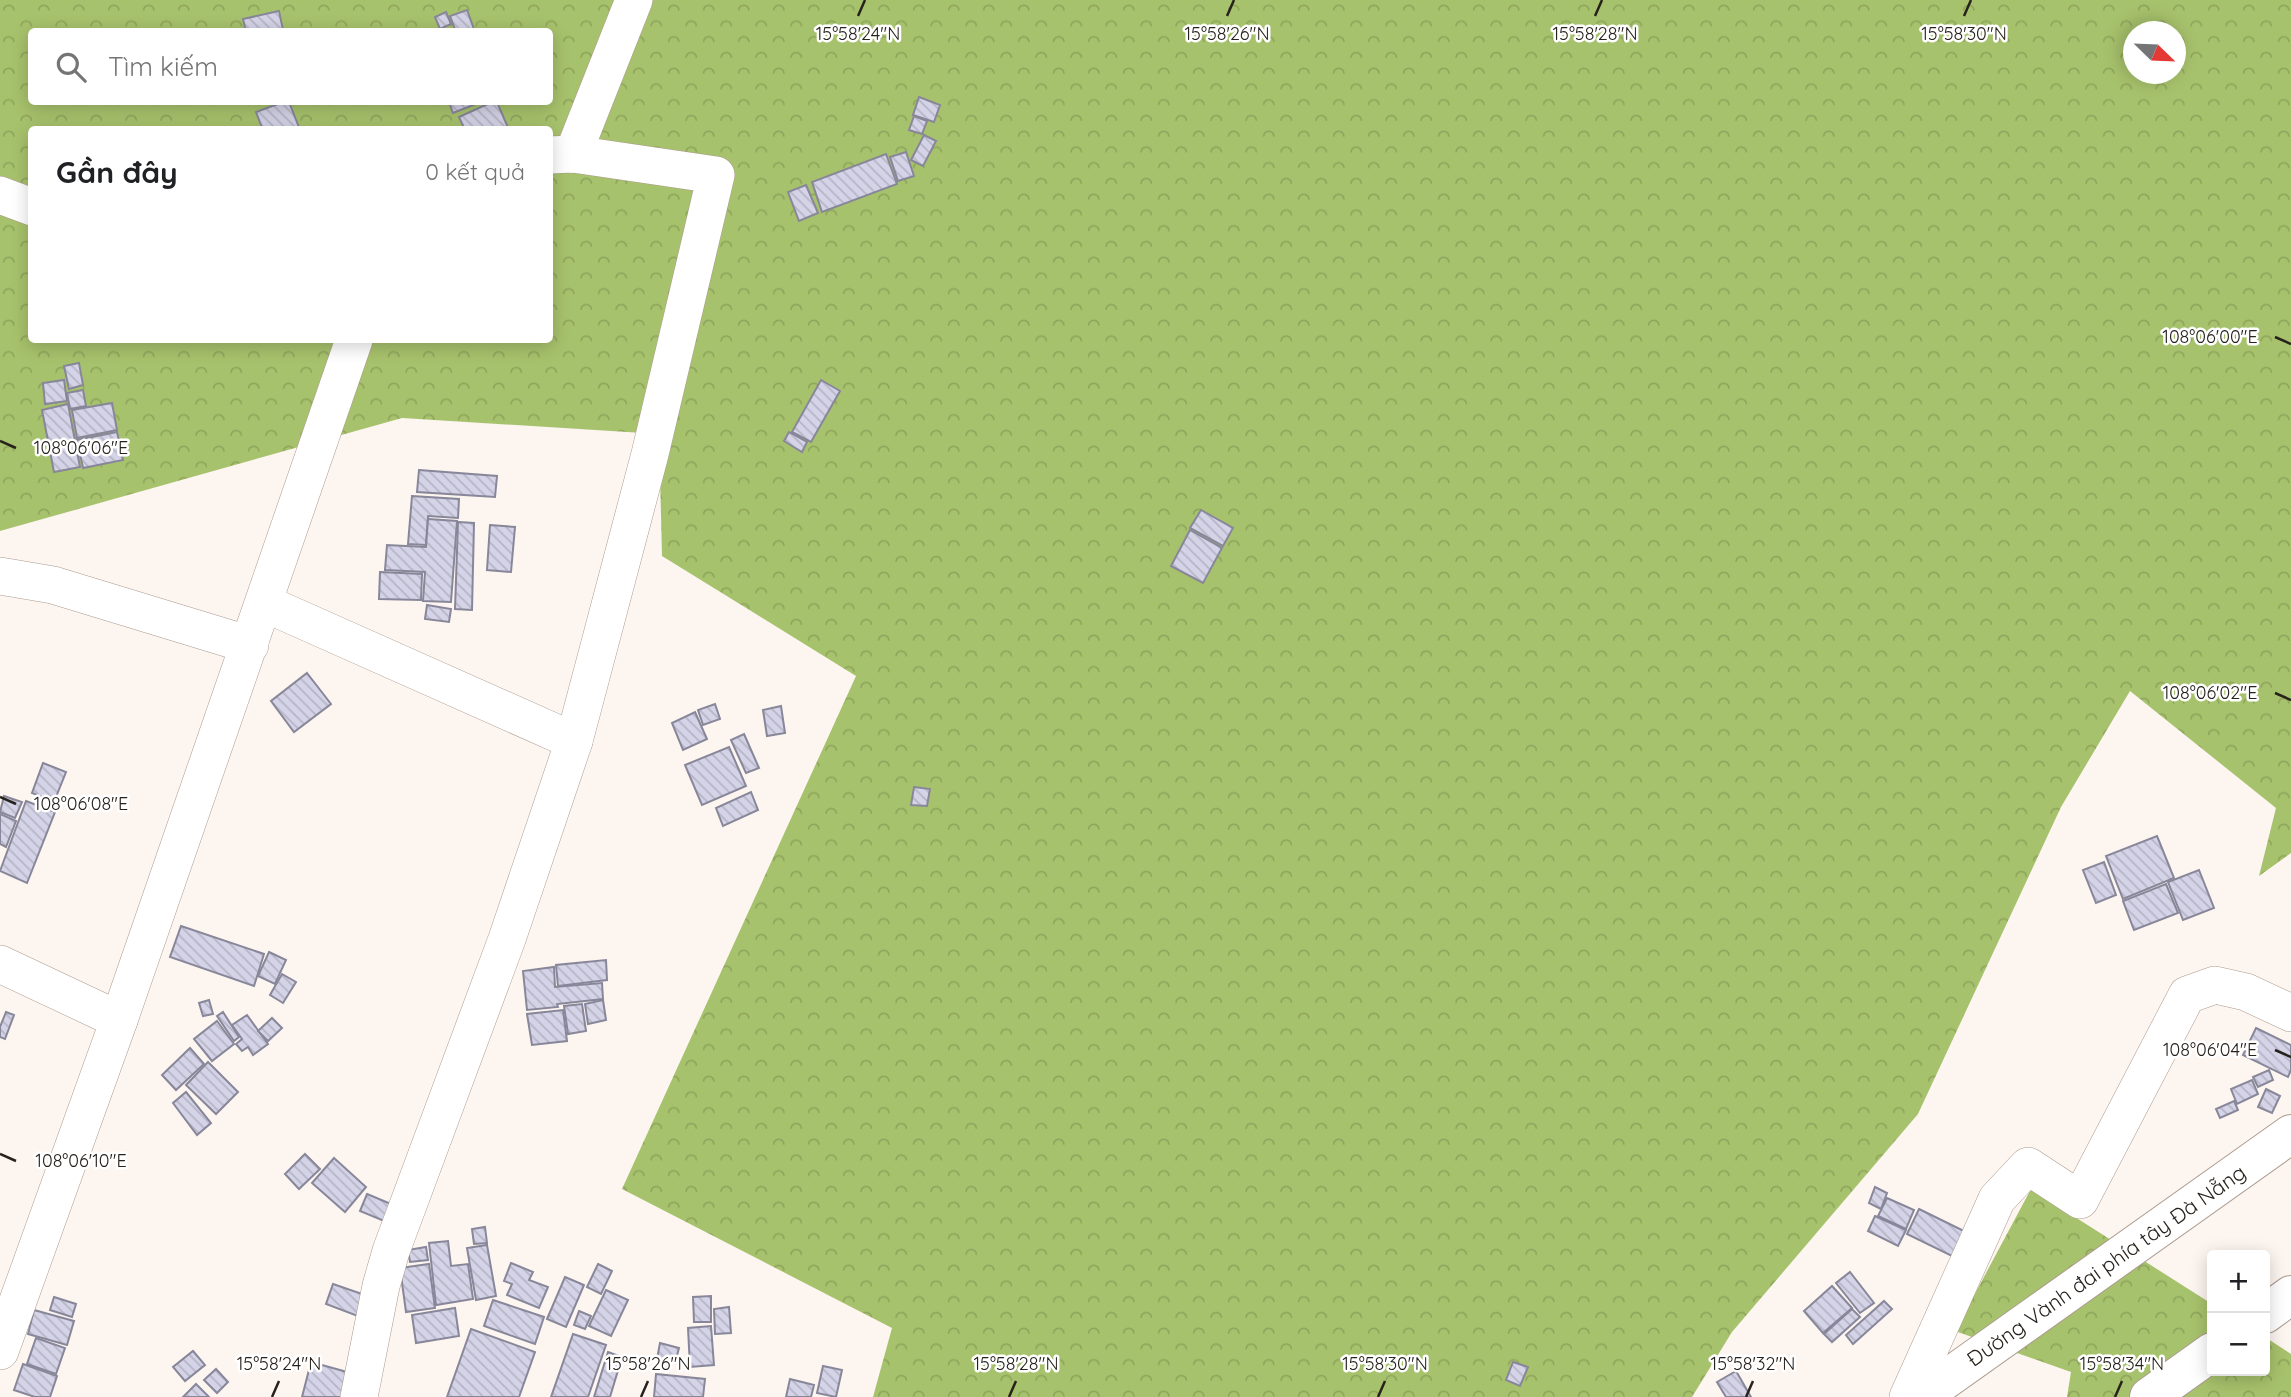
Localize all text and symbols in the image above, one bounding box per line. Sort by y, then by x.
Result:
north arrow [2123,21,2186,84]
text: 15°58'24"N [816,22,900,45]
text: 15°58'26"N [1184,22,1270,45]
text: 15°58'28"N [1552,22,1638,45]
text: 15°58'30"N [1921,22,2007,45]
search box [28,28,553,105]
icon: search [52,48,90,86]
text: Tìm kiếm [108,50,218,83]
text: Gần đây [56,153,178,191]
text: 0 kết quả [425,157,525,186]
text: 108°06'00"E [2162,325,2258,348]
text: 108°06'06"E [34,436,128,459]
text: 108°06'02"E [2163,681,2257,704]
text: 108°06'08"E [34,792,128,815]
text: 108°06'04"E [2163,1038,2257,1061]
text: 108°06'10"E [35,1149,127,1172]
street label: Đường Vành đai phía tây Đà Nẵng [1962,1158,2250,1372]
map controls [2207,1250,2270,1376]
button: + [2207,1250,2270,1313]
button: − [2207,1313,2270,1376]
text: 15°58'24"N [237,1352,321,1375]
text: 15°58'26"N [605,1352,691,1375]
text: 15°58'28"N [973,1352,1059,1375]
text: 15°58'30"N [1342,1352,1428,1375]
text: 15°58'32"N [1711,1352,1795,1375]
text: 15°58'34"N [2080,1352,2164,1375]

